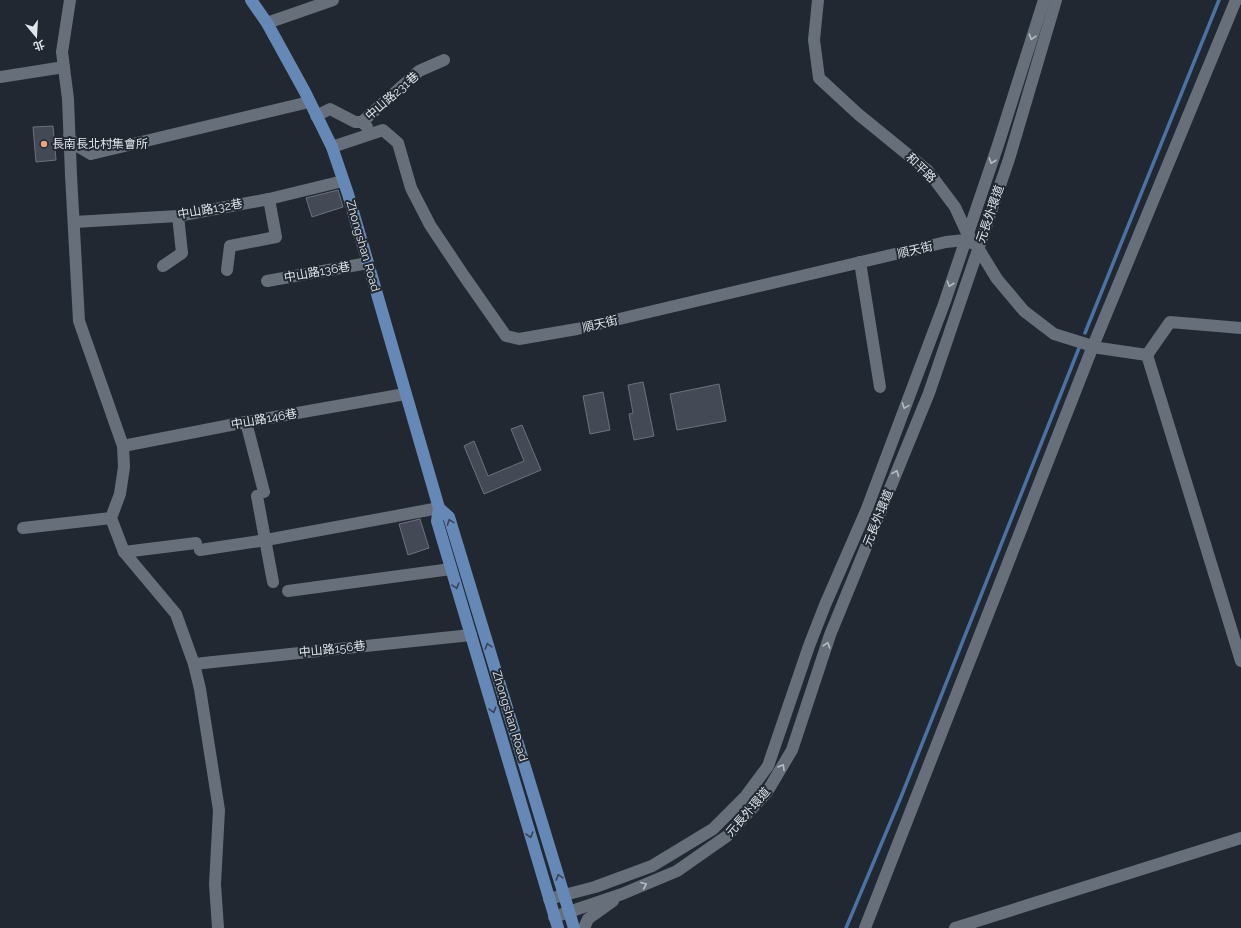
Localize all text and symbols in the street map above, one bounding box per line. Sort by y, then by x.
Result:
north arrow [16,16,56,56]
one-way arrow [1028,33,1037,40]
text: 北 [32,37,46,53]
street label: 中山路231巷 [363,69,421,123]
place label: 長南長北村集會所 [52,137,148,151]
marker: 長南長北村集會所 [39,139,49,149]
street label: 和平路 [903,150,939,186]
one-way arrow [989,157,997,164]
street label: 元長外環道 [974,183,1006,245]
street label: 中山路132巷 [176,196,244,222]
street label: Zhongshan Road [343,199,383,293]
street label: 順天街 [896,239,934,261]
street label: 中山路136巷 [283,259,351,285]
one-way arrow [947,280,955,287]
street label: 順天街 [581,313,619,335]
one-way arrow [902,402,910,409]
street label: 中山路146巷 [230,406,298,432]
one-way arrow [891,469,899,477]
street label: 元長外環道 [860,488,896,548]
one-way arrow [446,518,454,525]
one-way arrow [451,582,460,589]
street label: 中山路156巷 [298,639,366,659]
one-way arrow [822,642,830,649]
one-way arrow [484,643,493,650]
street label: Zhongshan Road [490,669,530,763]
one-way arrow [488,707,497,714]
one-way arrow [777,764,784,771]
street label: 元長外環道 [723,785,773,839]
one-way arrow [525,831,534,838]
one-way arrow [555,874,564,881]
one-way arrow [639,882,647,890]

